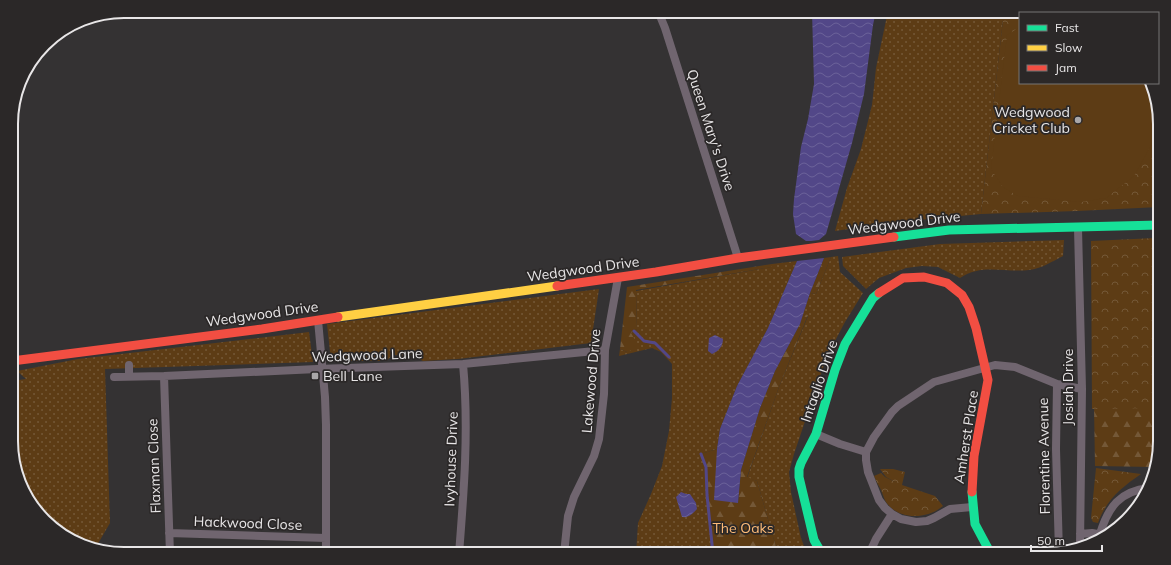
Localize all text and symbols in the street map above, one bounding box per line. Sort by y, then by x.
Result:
legend [1019,12,1159,84]
text: Fast [1055,20,1079,35]
text: Slow [1055,40,1083,55]
text: Jam [1055,60,1077,75]
street label: Queen Mary's Drive [683,67,739,193]
place label: Wedgwood Cricket Club [992,103,1070,137]
marker: Wedgwood Cricket Club [1073,115,1083,125]
street label: Wedgwood Drive [847,207,961,239]
street label: Wedgwood Drive [526,252,640,286]
street label: Wedgwood Drive [205,297,319,331]
street label: Lakewood Drive [577,328,605,434]
street label: Intaglio Drive [797,338,841,424]
street label: Wedgwood Lane [311,344,423,366]
street label: Josiah Drive [1059,349,1077,425]
place label: Bell Lane [323,367,382,385]
marker: Bell Lane [310,371,320,381]
street label: Amherst Place [950,389,982,485]
street label: Florentine Avenue [1034,398,1054,514]
street label: Ivyhouse Drive [440,411,462,507]
street label: Flaxman Close [143,418,165,514]
street label: Hackwood Close [193,512,303,534]
park label: The Oaks [712,519,774,537]
scale bar [1031,527,1102,553]
text: 50 m [1037,533,1065,548]

